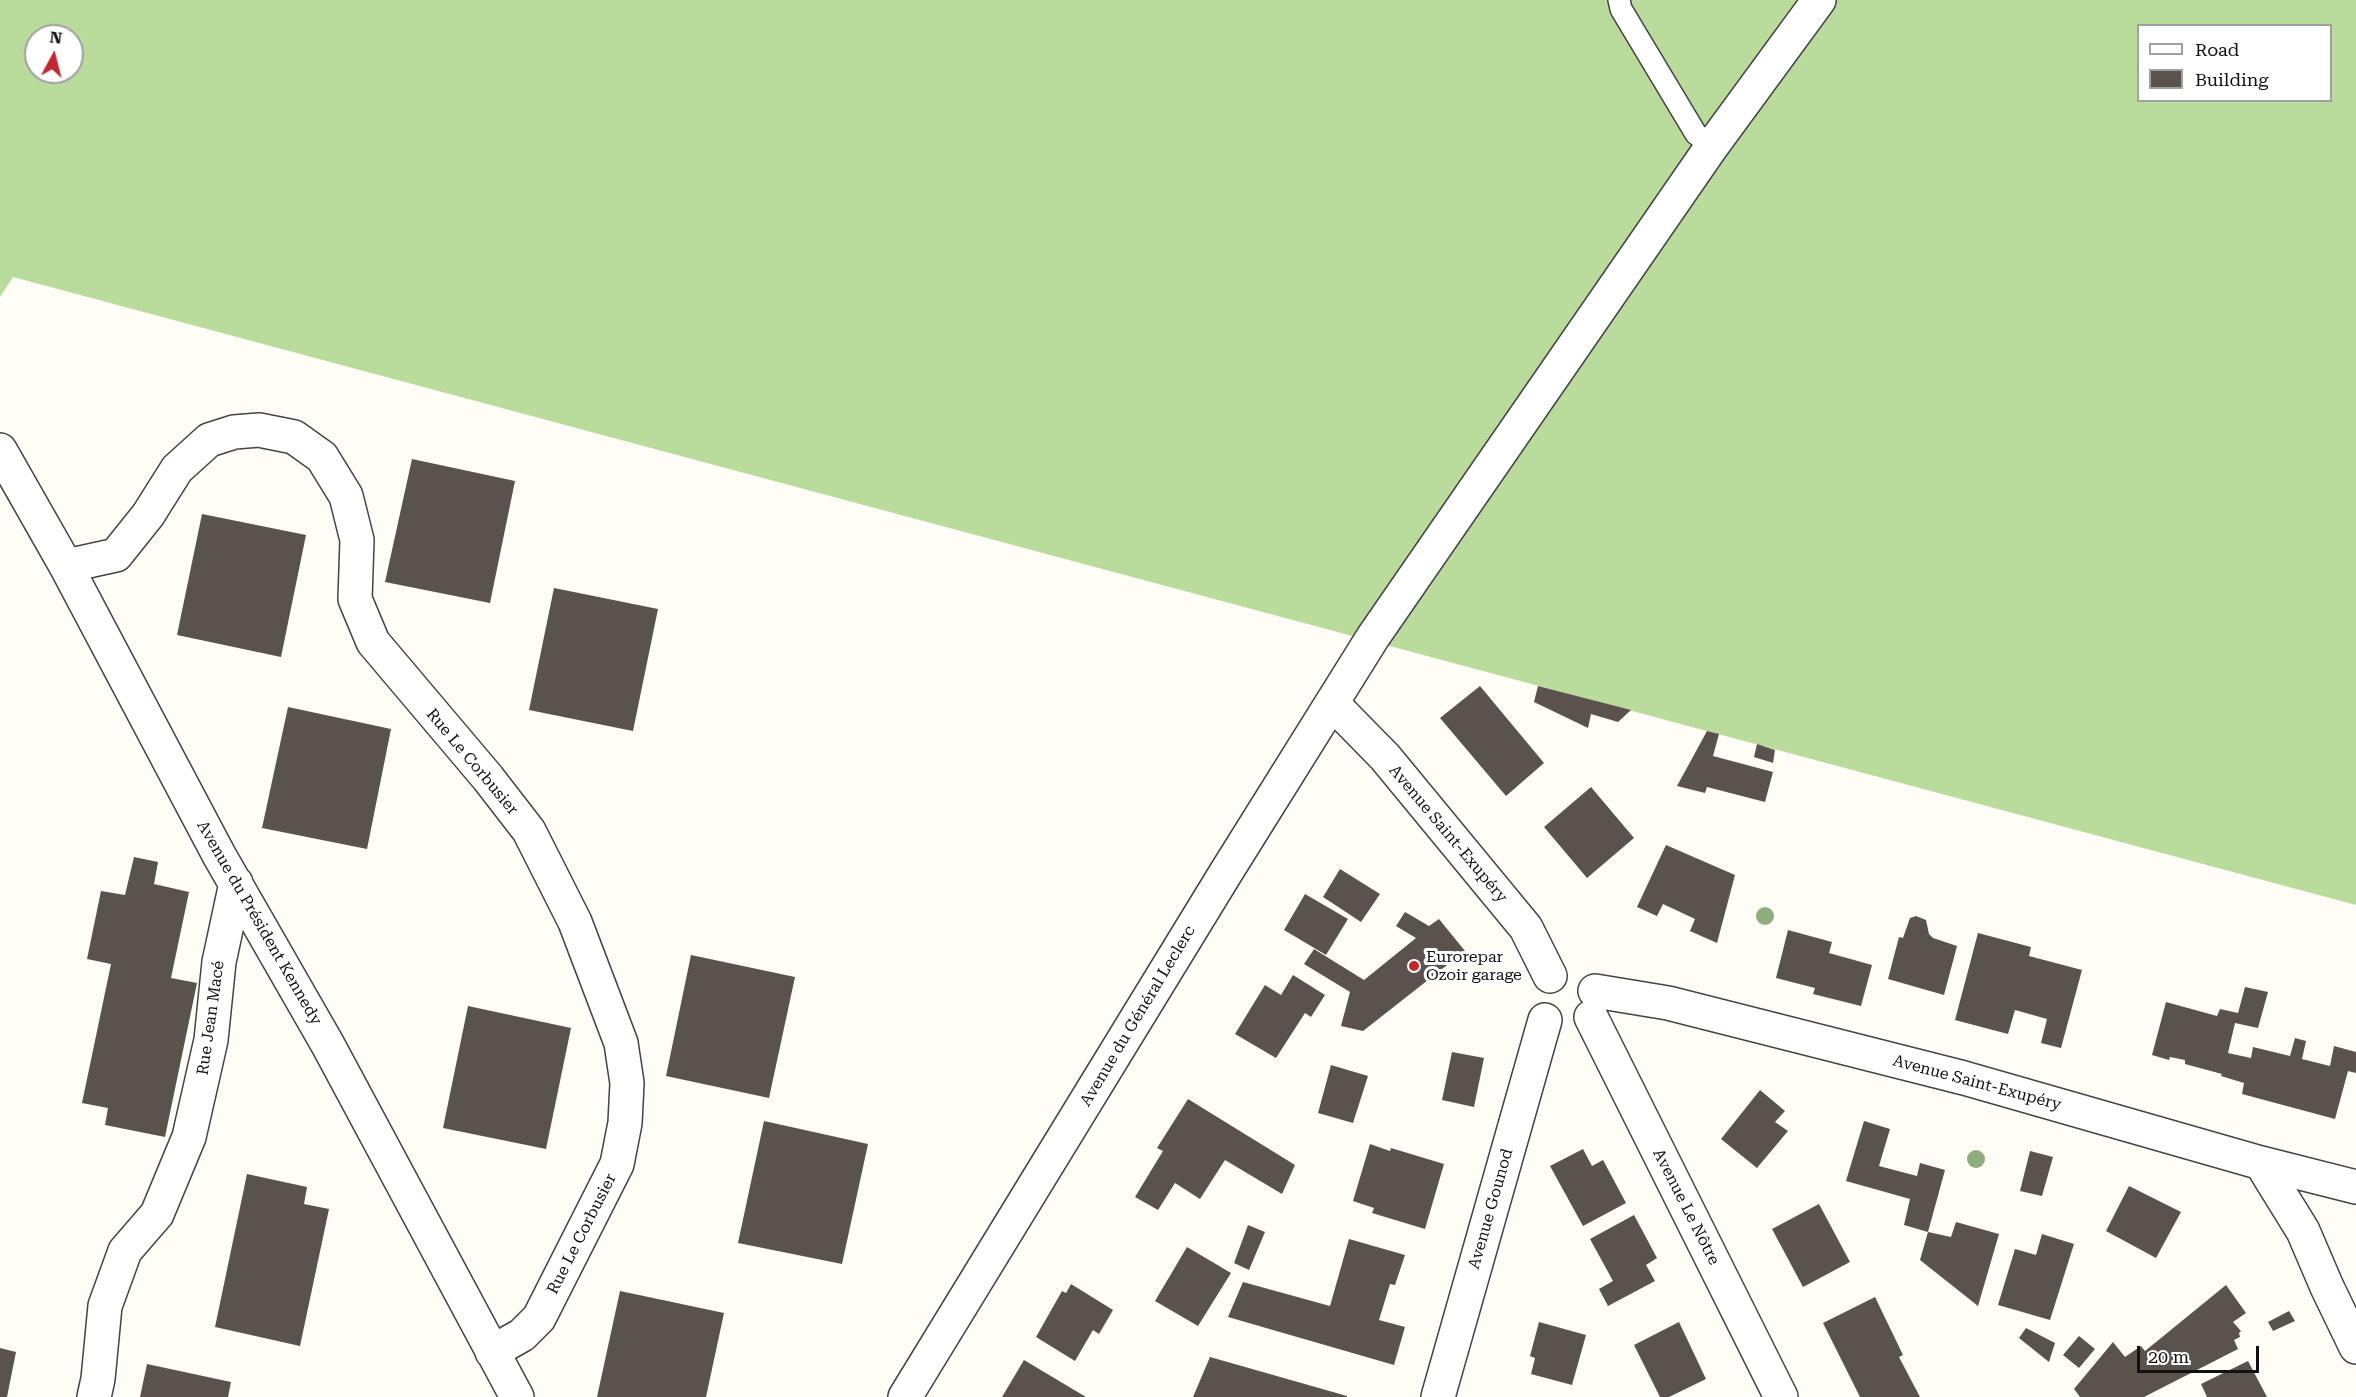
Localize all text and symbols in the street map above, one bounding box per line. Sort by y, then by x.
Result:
north arrow [24,24,84,84]
legend [2137,24,2332,102]
text: N [49,27,63,48]
text: Road [2195,39,2239,60]
text: Building [2195,69,2269,90]
street label: Rue Le Corbusier [422,705,522,819]
street label: Avenue Saint-Exupéry [1385,761,1511,907]
street label: Avenue du Président Kennedy [193,817,325,1029]
street label: Avenue du Général Leclerc [1076,922,1200,1110]
place label: Eurorepar Ozoir garage [1426,947,1522,985]
street label: Rue Jean Macé [193,959,229,1077]
marker: Eurorepar Ozoir garage [1407,959,1421,973]
street label: Avenue Saint-Exupéry [1891,1051,2063,1115]
street label: Avenue Le Nôtre [1648,1146,1724,1268]
street label: Avenue Gounod [1465,1147,1517,1271]
street label: Rue Le Corbusier [543,1171,621,1297]
scale bar [2140,1334,2262,1372]
text: 20 m [2148,1346,2189,1367]

